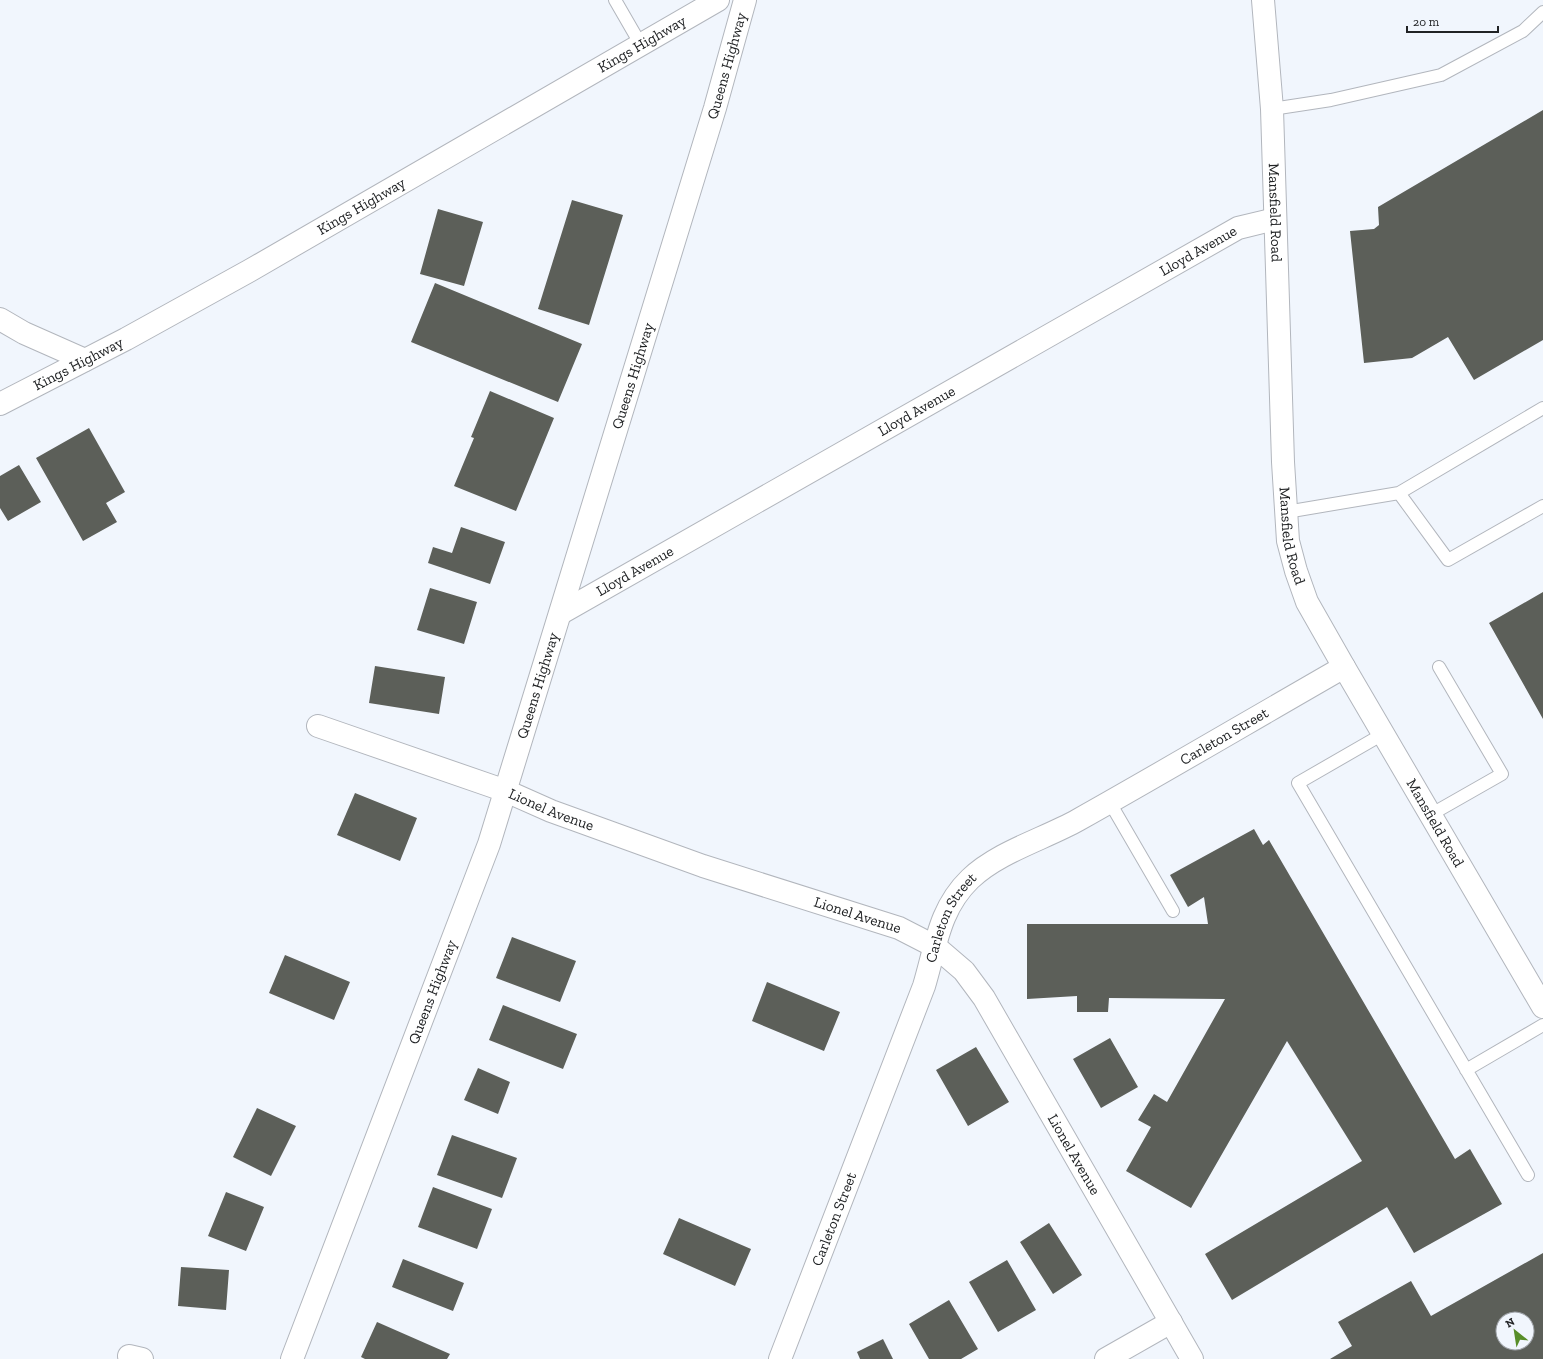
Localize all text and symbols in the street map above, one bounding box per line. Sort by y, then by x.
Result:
scale bar [1407,8,1498,34]
street label: Queens Highway [703,10,750,122]
street label: Kings Highway [595,11,689,76]
text: 20 m [1413,15,1440,29]
street label: Mansfield Road [1265,163,1286,263]
street label: Kings Highway [314,173,409,239]
street label: Lloyd Avenue [1156,222,1240,280]
street label: Queens Highway [608,320,658,431]
street label: Kings Highway [30,333,126,394]
street label: Lloyd Avenue [875,382,958,440]
street label: Mansfield Road [1276,486,1309,588]
street label: Lloyd Avenue [593,542,677,600]
street label: Queens Highway [513,630,562,741]
street label: Carleton Street [1177,703,1272,769]
street label: Mansfield Road [1402,776,1468,871]
street label: Lionel Avenue [506,784,596,835]
street label: Carleton Street [922,868,980,964]
street label: Lionel Avenue [812,893,903,937]
street label: Queens Highway [404,937,461,1047]
street label: Lionel Avenue [1044,1111,1104,1198]
street label: Carleton Street [808,1169,860,1269]
north arrow [1495,1311,1535,1351]
text: N [1503,1315,1518,1330]

